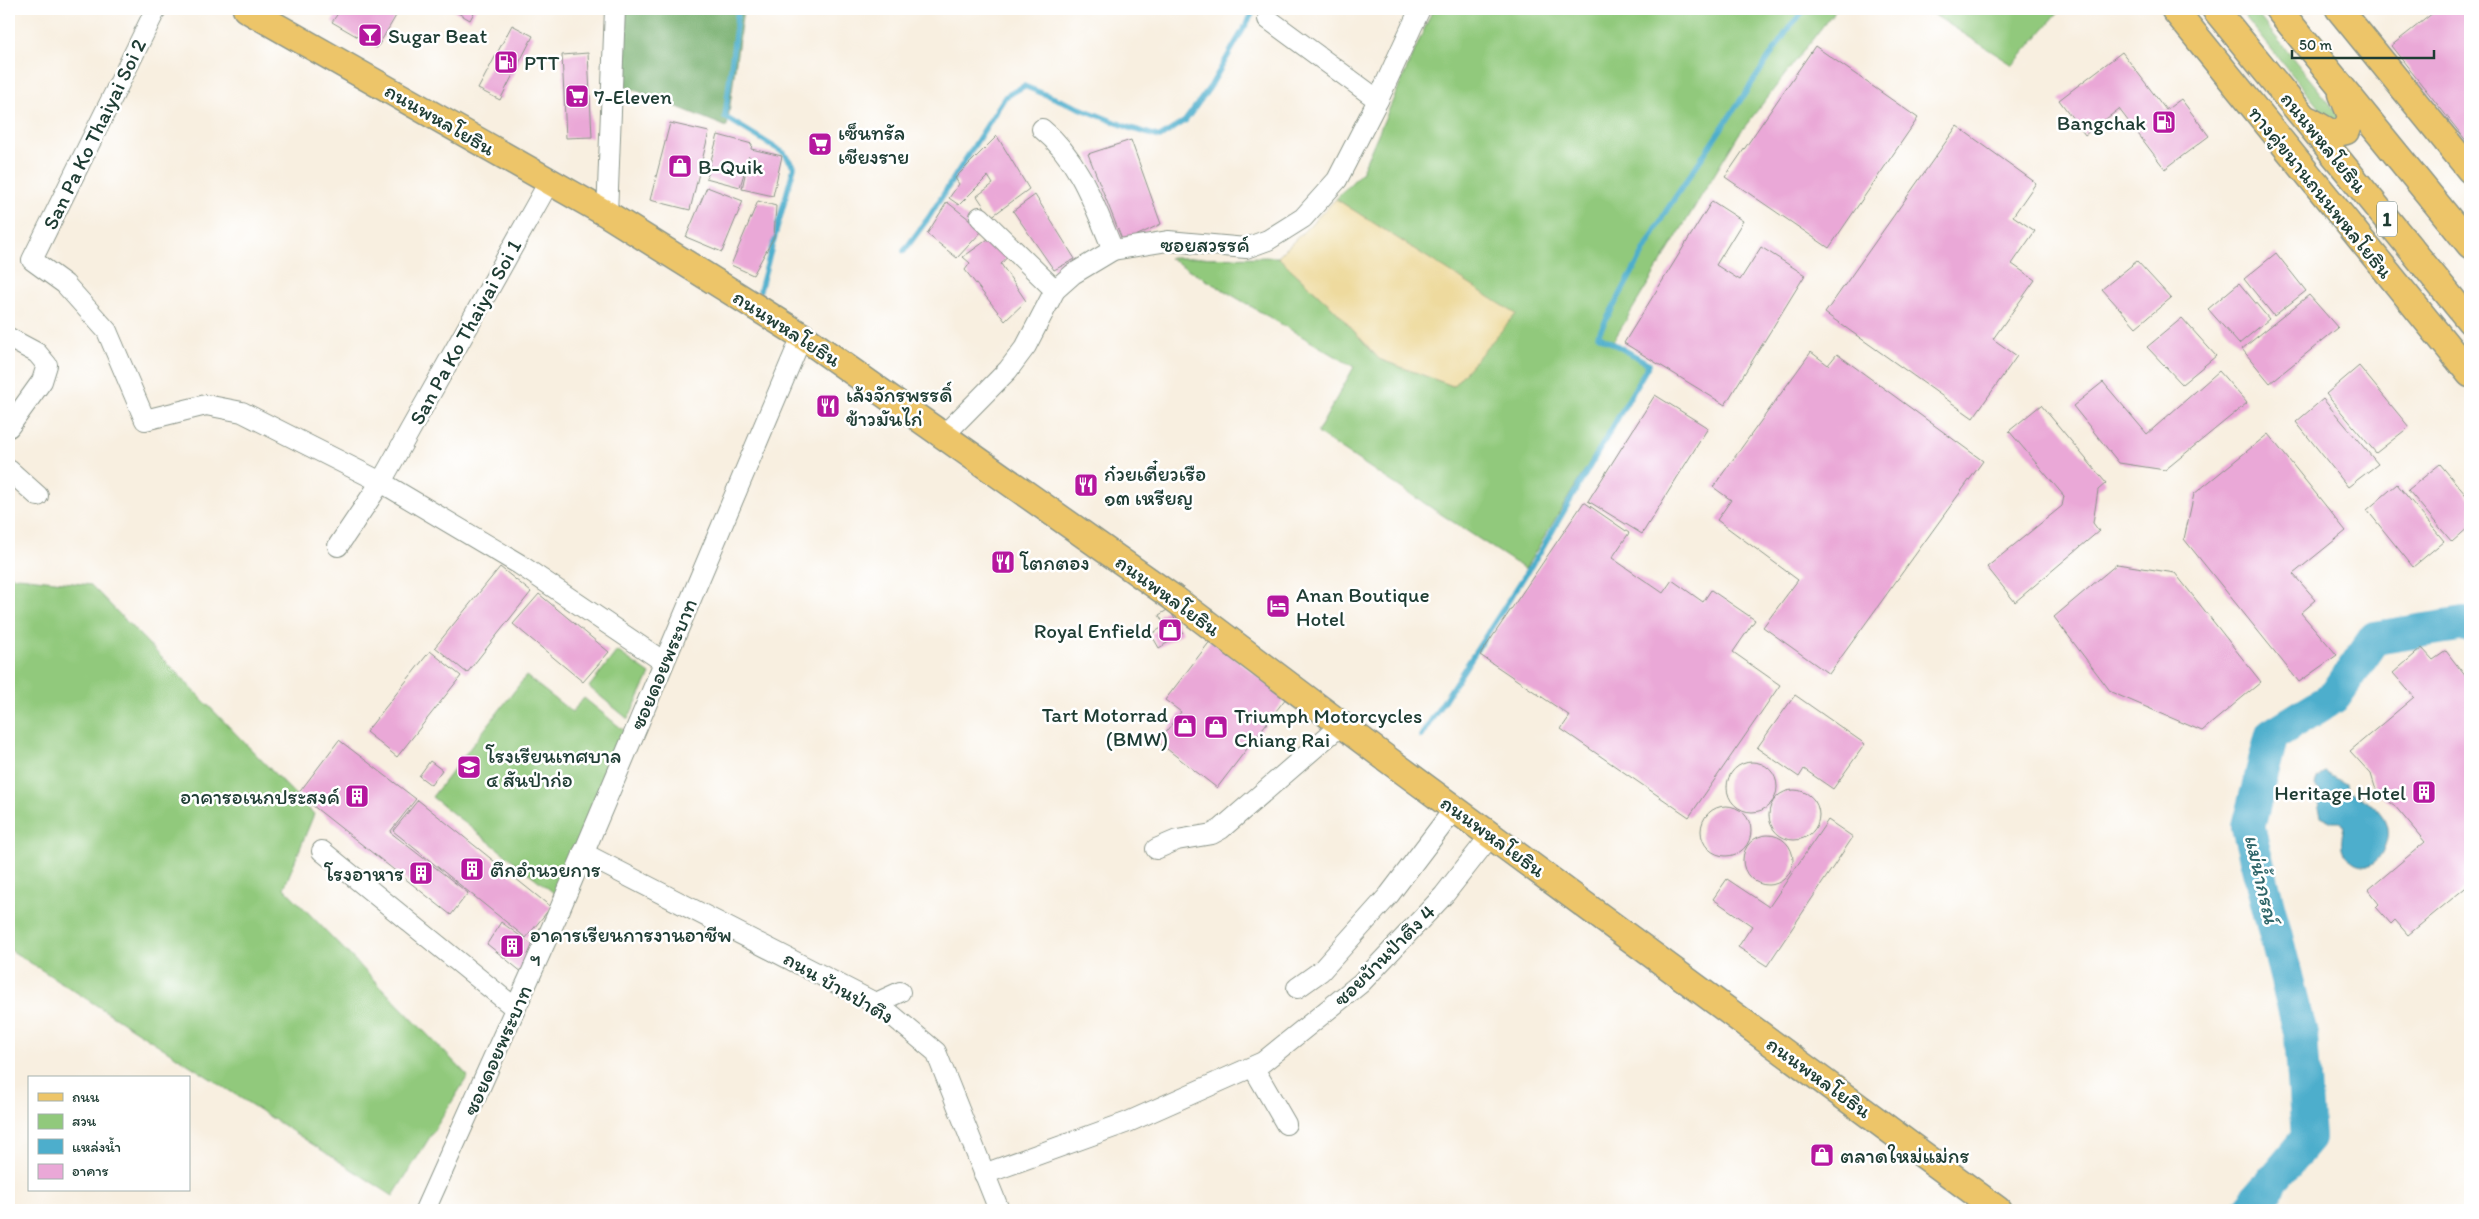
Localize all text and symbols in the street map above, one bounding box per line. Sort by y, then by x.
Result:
bar icon: Sugar Beat [357,22,383,48]
place label: Sugar Beat [388,23,487,48]
scale bar [2292,28,2434,60]
street label: San Pa Ko Thaiyai Soi 2 [37,35,151,233]
text: 50 m [2299,36,2332,54]
fuel station icon: PTT [493,49,519,75]
place label: PTT [524,50,560,75]
street label: ถนนพหลโยธิน [380,77,500,161]
supermarket icon: 7-Eleven [564,83,590,109]
place label: 7-Eleven [594,84,672,109]
street label: ถนนพหลโยธิน [2276,86,2372,198]
street label: ทางคู่ขนานถนนพหลโยธิน [2242,101,2398,285]
fuel station icon: Bangchak [2151,109,2177,135]
place label: Bangchak [2057,110,2146,135]
place label: เซ็นทรัล เชียงราย [838,120,909,169]
supermarket icon: เซ็นทรัล เชียงราย [807,131,833,157]
shop icon: B-Quik [667,153,693,179]
place label: B-Quik [698,154,763,179]
road number: 1 [2377,202,2397,236]
street label: ซอยสวรรค์ [1160,232,1250,257]
street label: San Pa Ko Thaiyai Soi 1 [404,235,526,429]
street label: ถนนพหลโยธิน [729,284,845,372]
place label: เล้งจักรพรรดิ์ ข้าวมันไก่ [846,381,953,431]
restaurant icon: เล้งจักรพรรดิ์ ข้าวมันไก่ [815,393,841,419]
place label: ก๋วยเตี๋ยวเรือ ๑๓ เหรียญ [1104,460,1206,510]
restaurant icon: ก๋วยเตี๋ยวเรือ ๑๓ เหรียญ [1073,472,1099,498]
restaurant icon: โตกตอง [990,549,1016,575]
street label: ถนนพหลโยธิน [1111,549,1225,641]
place label: โตกตอง [1019,550,1090,575]
place label: Anan Boutique Hotel [1296,582,1430,631]
hotel icon: Anan Boutique Hotel [1265,593,1291,619]
street label: ซอยดอยพระบาท [624,595,702,733]
shop icon: Royal Enfield [1157,617,1183,643]
place label: Royal Enfield [1034,618,1152,643]
place label: Tart Motorrad (BMW) [1042,702,1169,751]
place label: Triumph Motorcycles Chiang Rai [1234,703,1422,752]
shop icon: Tart Motorrad (BMW) [1172,713,1198,739]
shop icon: Triumph Motorcycles Chiang Rai [1203,714,1229,740]
place label: โรงเรียนเทศบาล ๔ สันป่าก่อ [485,743,622,792]
school or university icon: โรงเรียนเทศบาล ๔ สันป่าก่อ [456,754,482,780]
building icon: Heritage Hotel [2411,779,2437,805]
place label: Heritage Hotel [2274,780,2406,805]
building icon: อาคารอเนกประสงค์ [344,783,370,809]
place label: อาคารอเนกประสงค์ [180,784,340,809]
street label: ถนนพหลโยธิน [1436,790,1550,882]
water label: แม่น้ำกรณ์ [2239,832,2286,929]
building icon: ตึกอำนวยการ [459,856,485,882]
place label: ตึกอำนวยการ [490,857,601,882]
building icon: โรงอาหาร [408,860,434,886]
place label: โรงอาหาร [323,861,404,886]
street label: ซอยบ้านป่าตึง 4 [1328,899,1440,1011]
place label: อาคารเรียนการงานอาชีพ ฯ [530,922,732,971]
building icon: อาคารเรียนการงานอาชีพ ฯ [499,933,525,959]
street label: ถนน บ้านป่าตึง [779,945,899,1029]
street label: ซอยดอยพระบาท [457,981,537,1119]
street label: ถนนพหลโยธิน [1762,1031,1876,1123]
legend [28,1076,190,1192]
text: ถนน [72,1088,100,1106]
text: สวน [72,1112,97,1130]
text: แหล่งน้ำ [72,1137,121,1156]
shop icon: ตลาดใหม่แม่กร [1809,1142,1835,1168]
place label: ตลาดใหม่แม่กร [1840,1143,1970,1168]
text: อาคาร [72,1162,109,1180]

